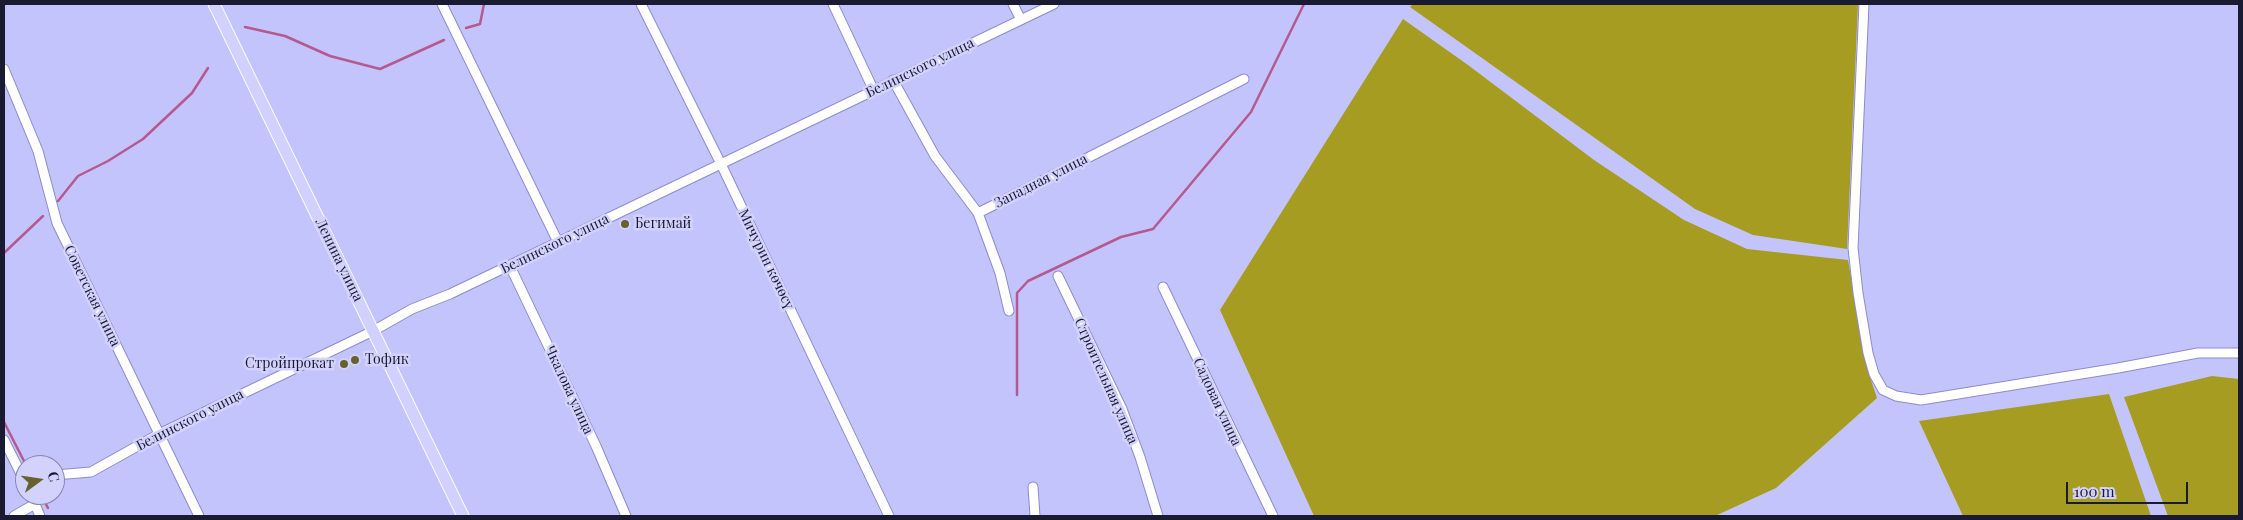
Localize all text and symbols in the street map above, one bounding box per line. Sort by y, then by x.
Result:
street label: Белинского улица [863,35,977,101]
street label: Западная улица [992,150,1090,212]
street label: Мичурин көчөсү [735,206,797,312]
street label: Белинского улица [498,211,612,277]
street label: Ленина улица [312,216,366,304]
place label: Бегимай [635,216,691,232]
marker: Бегимай [619,218,631,230]
street label: Советская улица [60,243,124,349]
street label: Строительная улица [1071,315,1141,447]
street label: Чкалова улица [541,343,597,437]
place label: Тофик [365,352,409,368]
marker: Тофик [349,354,361,366]
street label: Садовая улица [1189,355,1245,449]
place label: Стройпрокат [245,356,334,372]
marker: Стройпрокат [338,358,350,370]
street label: Белинского улица [134,386,246,454]
north arrow [15,455,65,505]
text: С [44,469,64,484]
scale bar [2068,472,2190,504]
text: 100 m [2074,481,2115,501]

